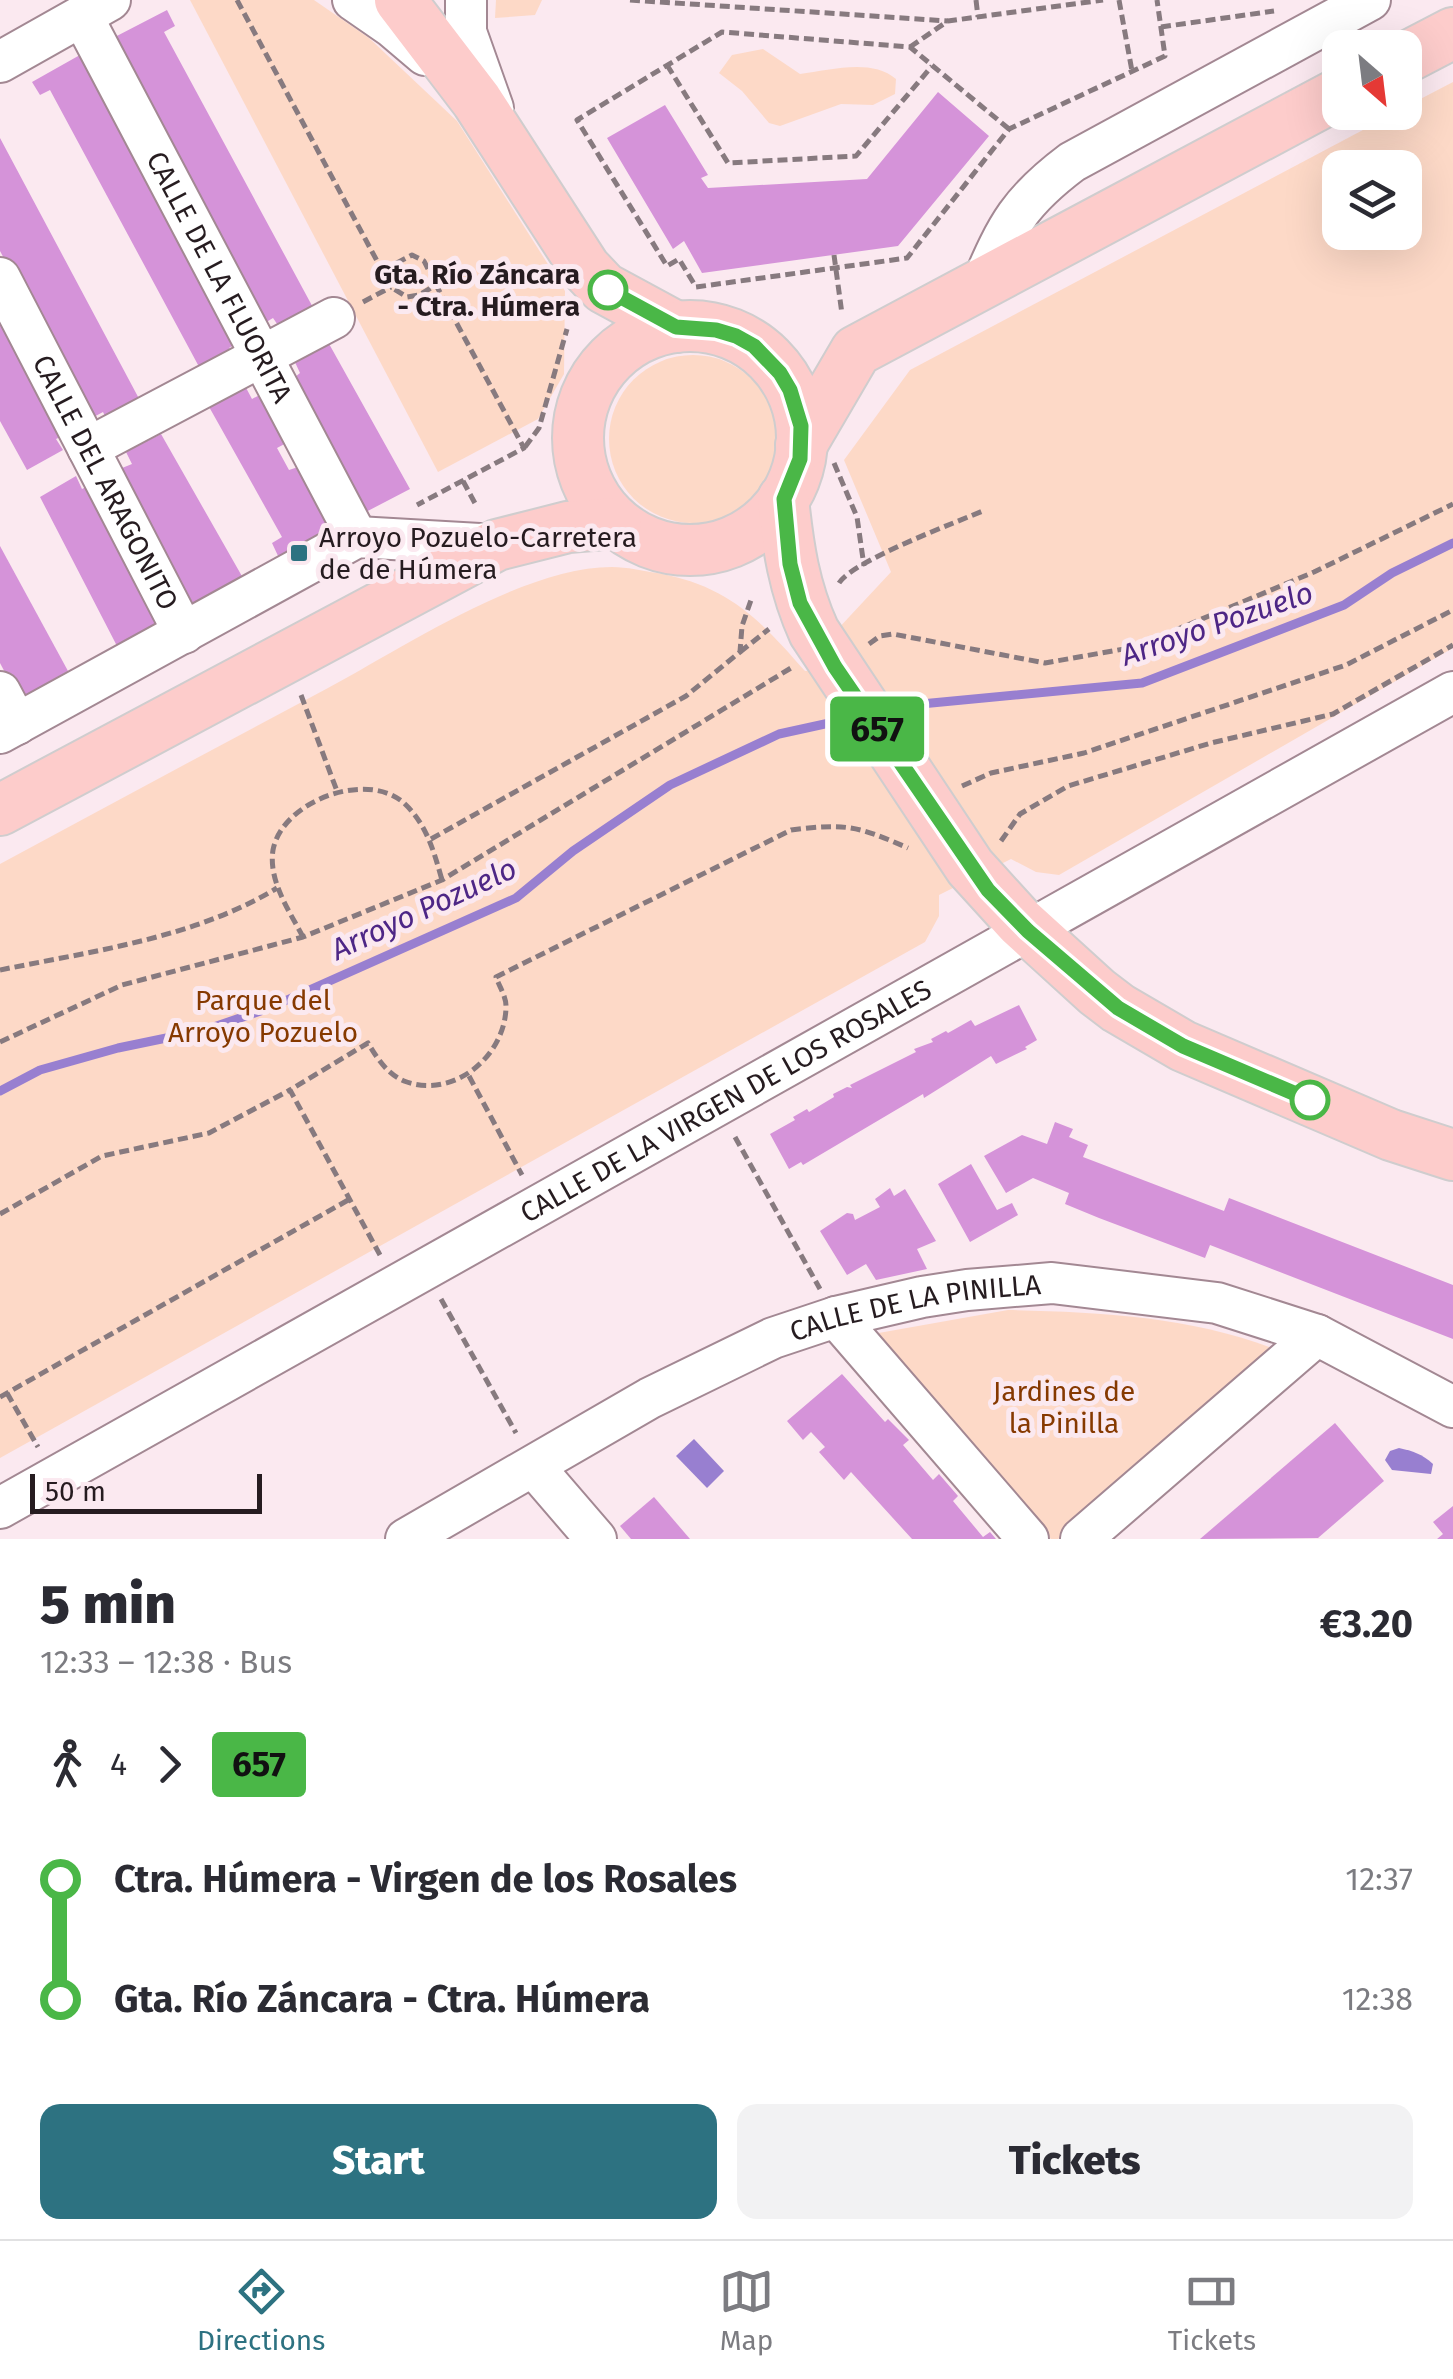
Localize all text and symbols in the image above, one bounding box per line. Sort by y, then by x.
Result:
north arrow [1322,30,1422,130]
map controls [1322,30,1422,250]
street label: CALLE DE LA FLUORITA [140,146,299,408]
button: layers [1322,150,1422,250]
place label: Gta. Río Záncara - Ctra. Húmera [374,258,580,323]
marker: Gta. Río Záncara - Ctra. Húmera [589,271,627,309]
street label: CALLE DEL ARAGONITO [26,349,185,615]
place label: Arroyo Pozuelo-Carretera de de Húmera [319,521,637,586]
marker: Arroyo Pozuelo-Carretera de de Húmera [288,542,310,564]
water label: Arroyo Pozuelo [1115,574,1318,674]
line badge: 657 [820,696,934,762]
text: 657 [850,708,904,750]
water label: Arroyo Pozuelo [325,850,522,968]
street label: CALLE DE LA VIRGEN DE LOS ROSALES [514,973,937,1230]
park label: Parque del Arroyo Pozuelo [168,984,358,1049]
unlabelled marker [1291,1081,1329,1119]
street label: CALLE DE LA PINILLA [785,1268,1042,1348]
park label: Jardines de la Pinilla [993,1375,1135,1440]
scale bar [30,1469,262,1514]
text: 50 m [45,1475,106,1508]
text: 5 min [40,1572,176,1638]
text: €3.20 [1320,1601,1413,1647]
text: 12:33 – 12:38 · Bus [40,1643,292,1681]
icon: walk [40,1737,95,1792]
icon: forward [142,1737,197,1792]
text: 657 [232,1743,286,1785]
text: 4 [110,1745,127,1783]
text: Ctra. Húmera - Virgen de los Rosales [114,1856,737,1902]
text: 12:37 [1345,1860,1413,1898]
text: Gta. Río Záncara - Ctra. Húmera [114,1976,650,2022]
text: 12:38 [1342,1980,1413,2018]
button: Start [40,2104,717,2219]
button: Tickets [737,2104,1413,2219]
tab: Directions [197,2264,325,2357]
tab: Map [719,2264,774,2357]
tab: Tickets [1168,2264,1256,2357]

